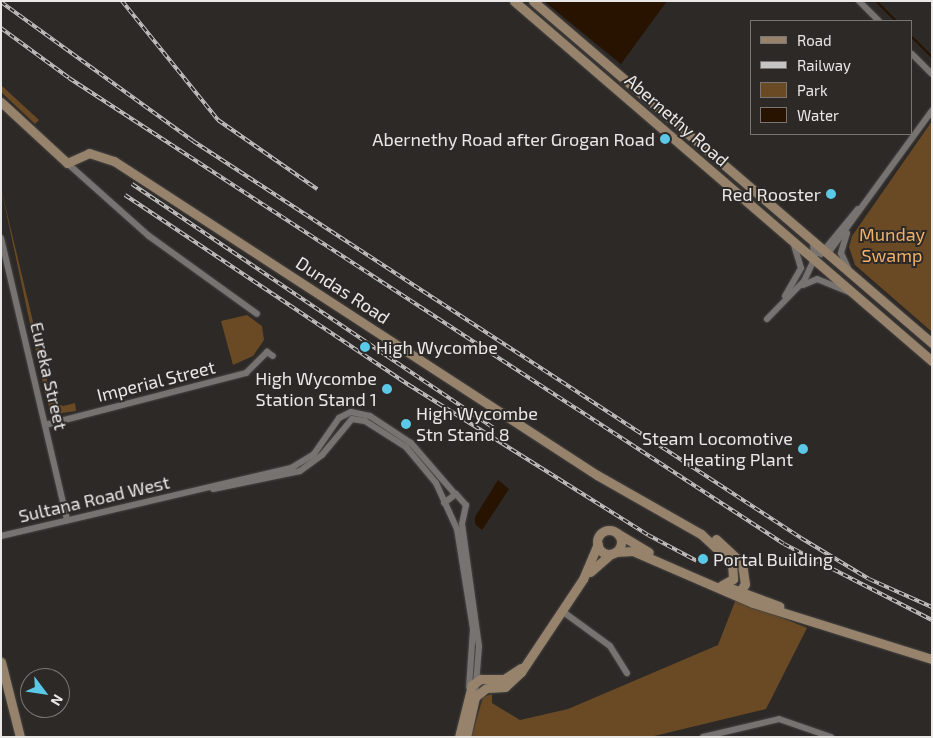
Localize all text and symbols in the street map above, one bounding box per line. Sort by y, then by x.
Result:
legend [750,20,913,135]
text: Road [797,31,832,49]
text: Railway [797,56,851,74]
street label: Abernethy Road [621,69,733,171]
text: Park [797,81,828,99]
text: Water [797,106,839,124]
place label: Abernethy Road after Grogan Road [371,128,655,150]
marker: Abernethy Road after Grogan Road [659,133,671,145]
place label: Red Rooster [722,183,821,205]
marker: Red Rooster [825,188,837,200]
park label: Munday Swamp [859,224,925,266]
street label: Dundas Road [292,252,394,328]
street label: Eureka Street [26,320,72,432]
place label: High Wycombe [376,336,498,358]
marker: High Wycombe [358,340,372,354]
street label: Imperial Street [94,356,218,406]
place label: High Wycombe Station Stand 1 [255,368,377,410]
marker: High Wycombe Station Stand 1 [381,383,393,395]
place label: High Wycombe Stn Stand 8 [416,403,538,446]
marker: High Wycombe Stn Stand 8 [400,418,412,430]
place label: Steam Locomotive Heating Plant [642,428,793,470]
marker: Steam Locomotive Heating Plant [797,443,809,455]
street label: Sultana Road West [16,471,172,527]
place label: Portal Building [713,548,834,570]
marker: Portal Building [697,553,709,565]
north arrow [20,668,70,718]
text: N [48,692,67,709]

